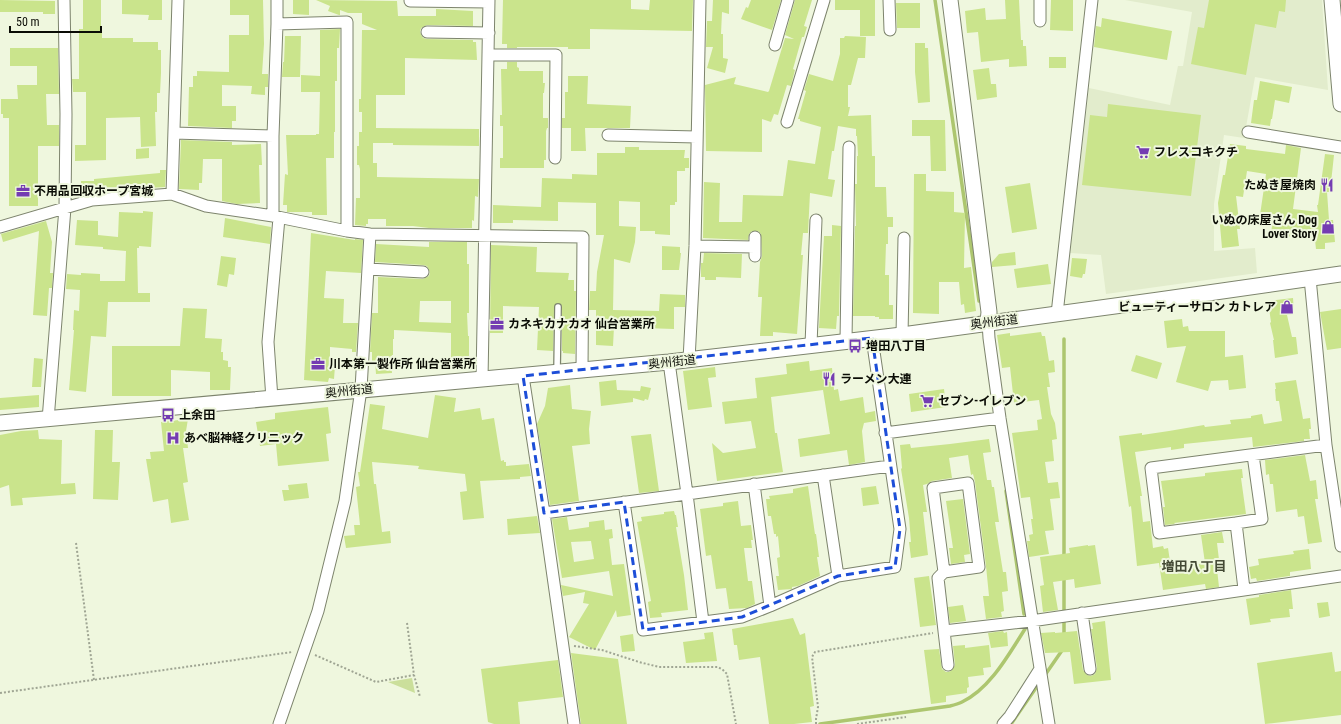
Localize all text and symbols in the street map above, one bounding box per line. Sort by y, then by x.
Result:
scale bar [10,8,101,34]
text: 50 m [16,15,40,29]
supermarket icon: フレスコキクチ [1135,144,1151,160]
place label: フレスコキクチ [1154,145,1238,159]
restaurant icon: たぬき屋焼肉 [1319,177,1335,193]
place label: たぬき屋焼肉 [1244,178,1316,192]
office icon: 不用品回収ホープ宮城 [15,183,31,199]
place label: 不用品回収ホープ宮城 [34,184,153,198]
place label: いぬの床屋さん Dog Lover Story [1211,213,1318,241]
shop icon: いぬの床屋さん Dog Lover Story [1320,219,1336,235]
shop icon: ビューティーサロン カトレア [1279,299,1295,315]
place label: ビューティーサロン カトレア [1118,300,1276,314]
street label: 奥州街道 [969,312,1019,332]
office icon: カネキカナカオ 仙台営業所 [489,316,505,332]
place label: カネキカナカオ 仙台営業所 [508,317,655,331]
bus stop icon: 増田八丁目 [847,338,863,354]
place label: 増田八丁目 [866,339,926,353]
street label: 奥州街道 [647,353,697,371]
office icon: 川本第一製作所 仙台営業所 [310,356,326,372]
place label: 川本第一製作所 仙台営業所 [329,357,476,371]
restaurant icon: ラーメン大連 [821,371,837,387]
place label: ラーメン大連 [840,372,912,386]
street label: 奥州街道 [324,382,374,400]
supermarket icon: セブン-イレブン [919,393,935,409]
place label: セブン-イレブン [938,394,1026,408]
bus stop icon: 上余田 [160,407,176,423]
place label: 上余田 [179,408,215,422]
hospital icon: あべ脳神経クリニック [165,430,181,446]
place label: あべ脳神経クリニック [184,431,304,445]
district label: 増田八丁目 [1161,559,1227,574]

